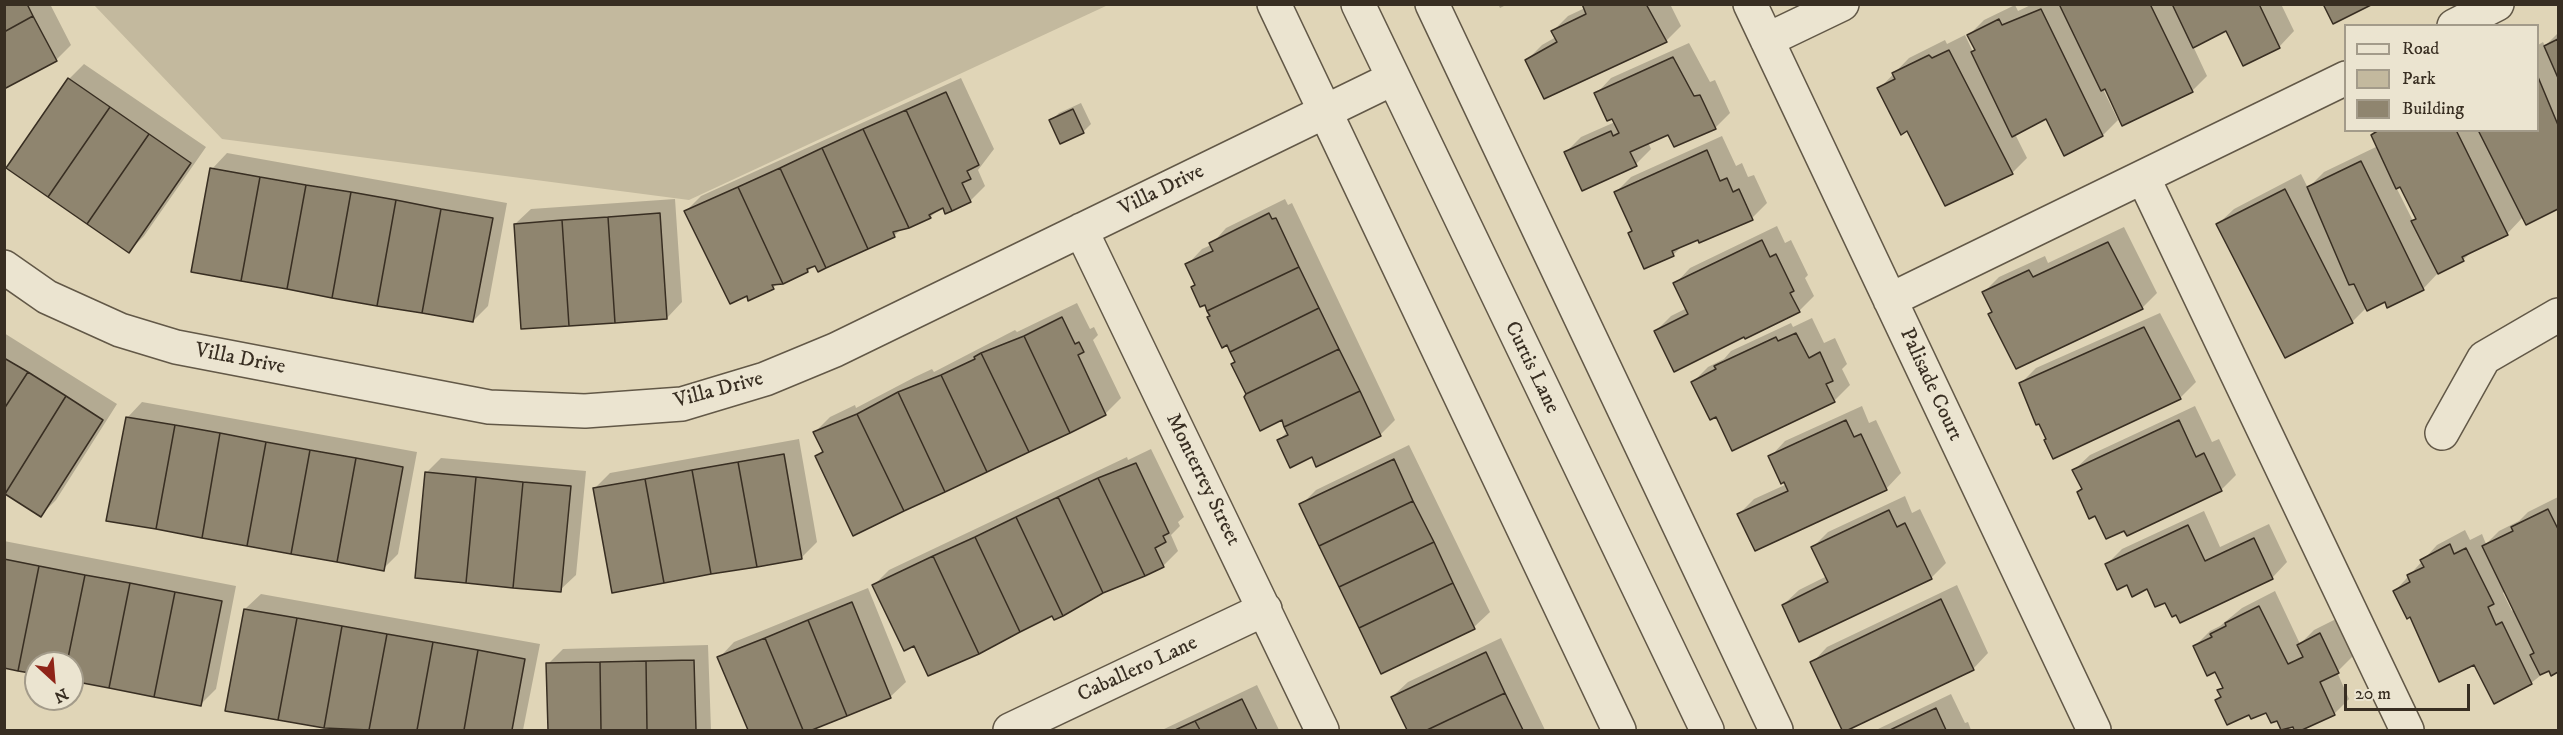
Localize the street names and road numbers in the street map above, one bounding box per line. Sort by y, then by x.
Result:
street label: Villa Drive [1115,160,1209,222]
street label: Curtis Lane [1498,318,1564,418]
street label: Palisade Court [1893,325,1967,445]
street label: Villa Drive [193,339,287,381]
street label: Villa Drive [672,367,766,415]
street label: Monterrey Street [1159,410,1245,550]
street label: Caballero Lane [1074,631,1202,709]

